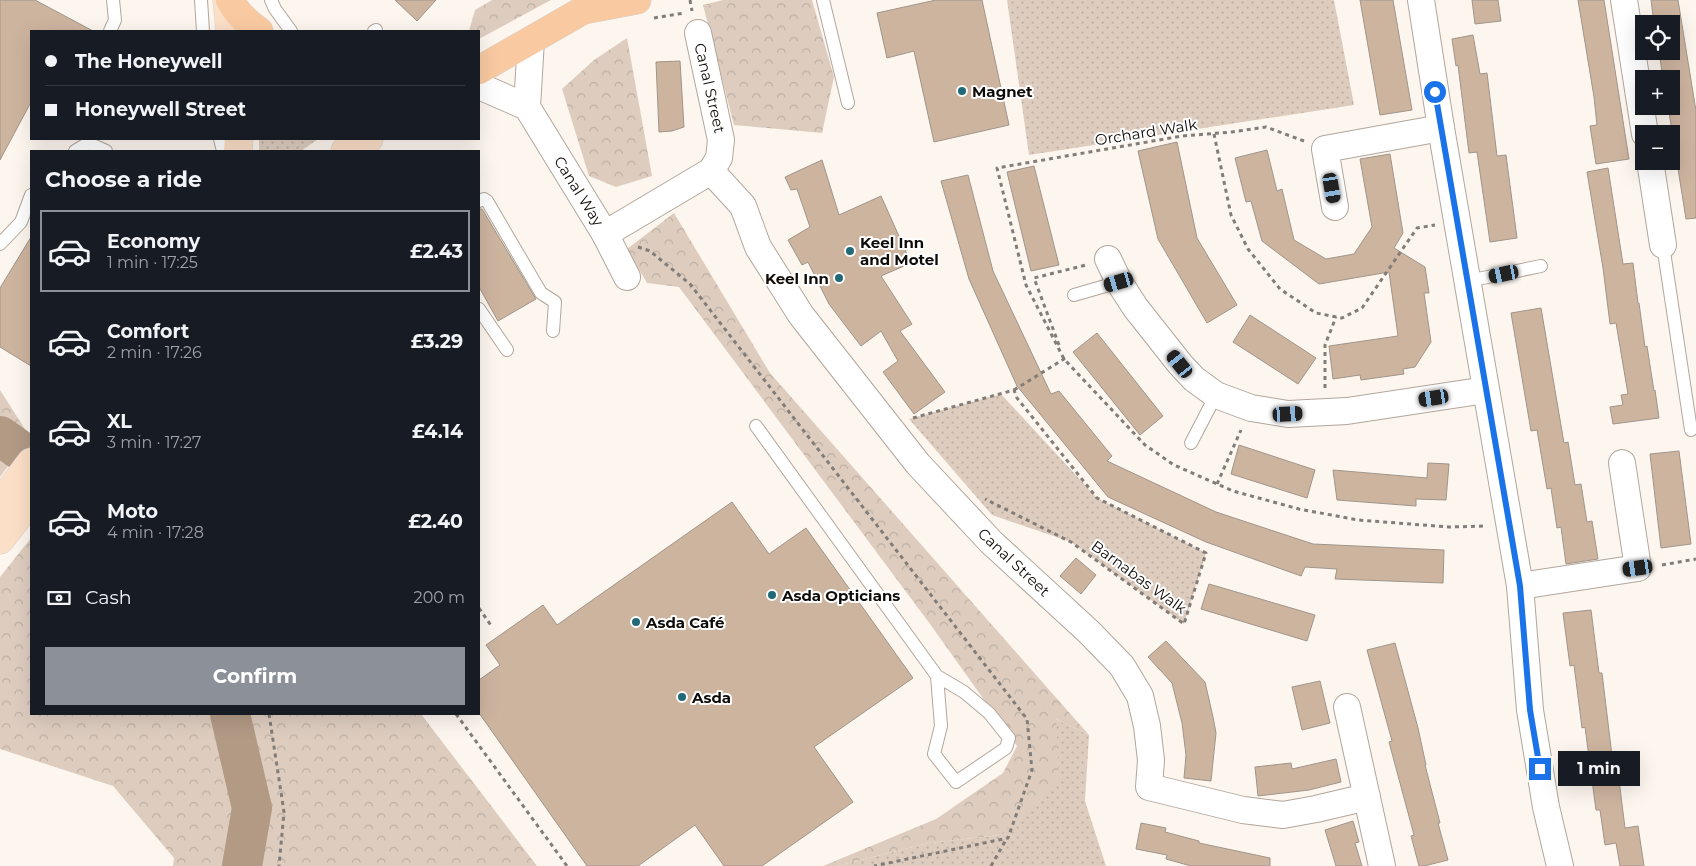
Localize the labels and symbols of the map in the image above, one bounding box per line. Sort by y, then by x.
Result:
street label: Canal Street [690,41,730,135]
route start [1424,81,1446,103]
place label: Magnet [972,82,1033,101]
marker: Magnet [956,85,968,97]
street label: Orchard Walk [1093,115,1199,149]
street label: Canal Way [550,153,608,230]
car [1322,172,1341,204]
place label: Keel Inn and Motel [860,233,939,269]
marker: Keel Inn and Motel [844,245,856,257]
car [1487,264,1520,284]
place label: Keel Inn [765,269,829,288]
car [1102,271,1135,293]
marker: Keel Inn [833,272,845,284]
car [1164,348,1195,380]
car [1418,388,1449,408]
car [1272,406,1303,422]
street label: Canal Street [974,524,1054,600]
street label: Barnabas Walk [1088,536,1190,618]
car [1622,558,1653,578]
place label: Asda Opticians [781,586,900,605]
marker: Asda Opticians [766,589,778,601]
place label: Asda Café [645,613,725,632]
marker: Asda Café [630,616,642,628]
place label: Asda [691,688,731,707]
marker: Asda [676,691,688,703]
callout: 1 min [1558,752,1640,786]
route end [1529,758,1551,780]

